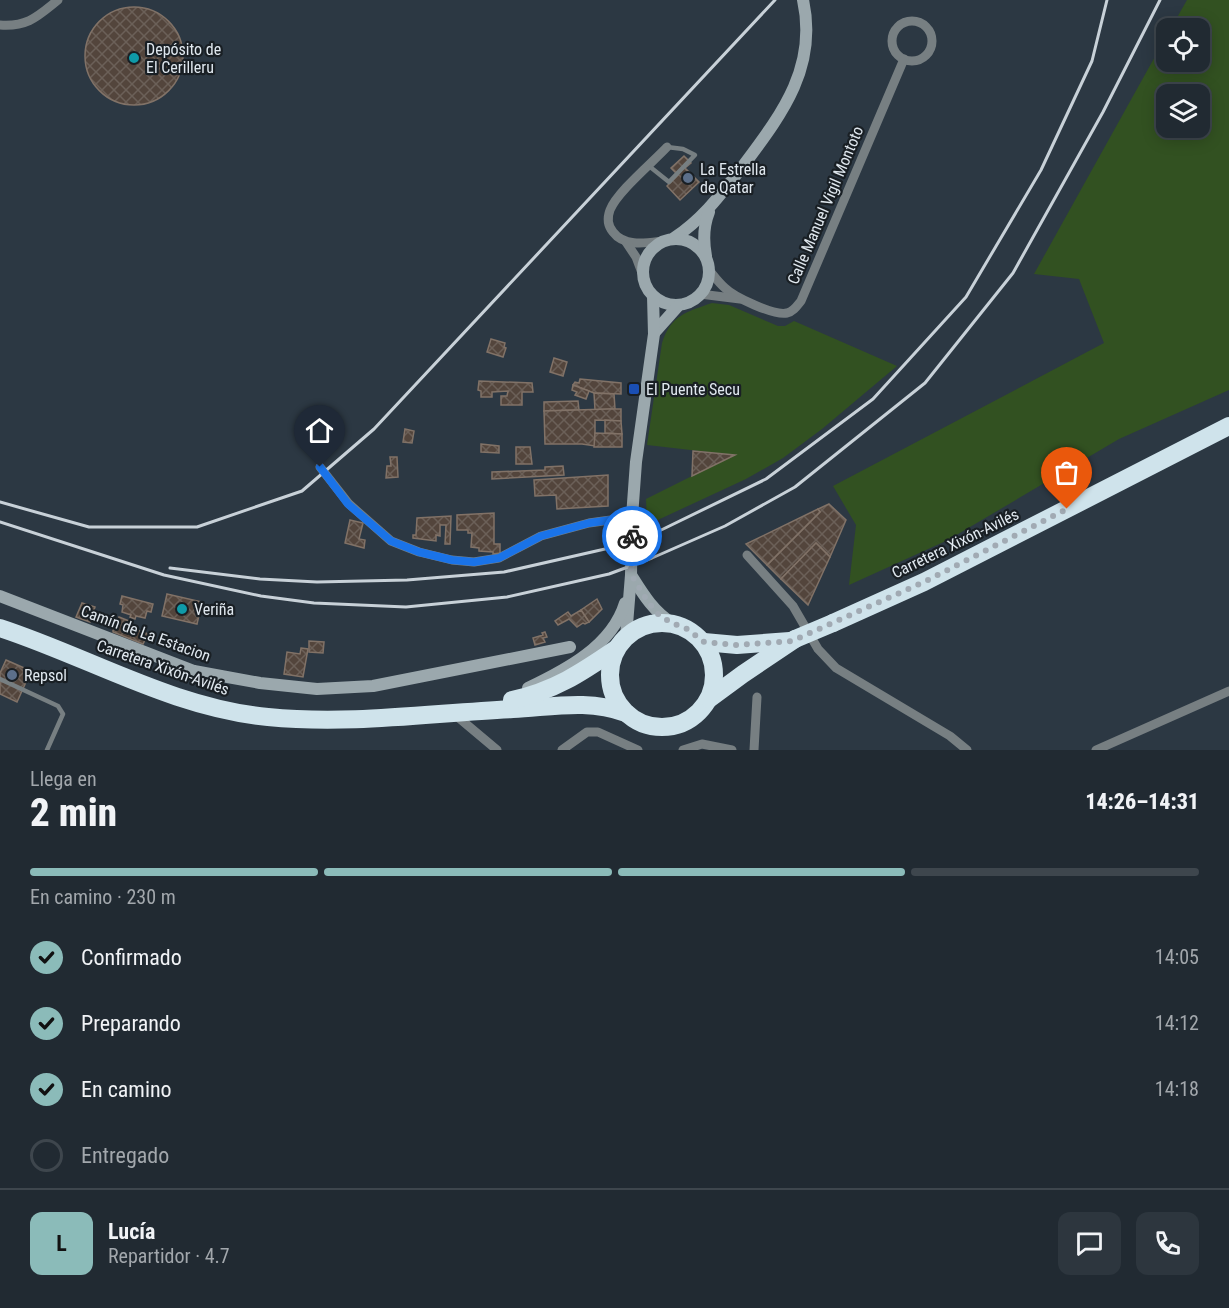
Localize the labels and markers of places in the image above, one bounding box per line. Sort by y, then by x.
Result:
place label: Depósito de El Cerilleru [146,40,221,77]
marker: Depósito de El Cerilleru [127,51,141,65]
place label: La Estrella de Qatar [700,160,766,197]
marker: La Estrella de Qatar [681,171,695,185]
place label: El Puente Secu [646,380,740,399]
marker: El Puente Secu [627,382,641,396]
pin [294,405,345,467]
pin [1041,447,1092,509]
place label: Veriña [194,600,234,619]
marker: Veriña [175,602,189,616]
place label: Repsol [24,666,67,685]
marker: Repsol [5,668,19,682]

